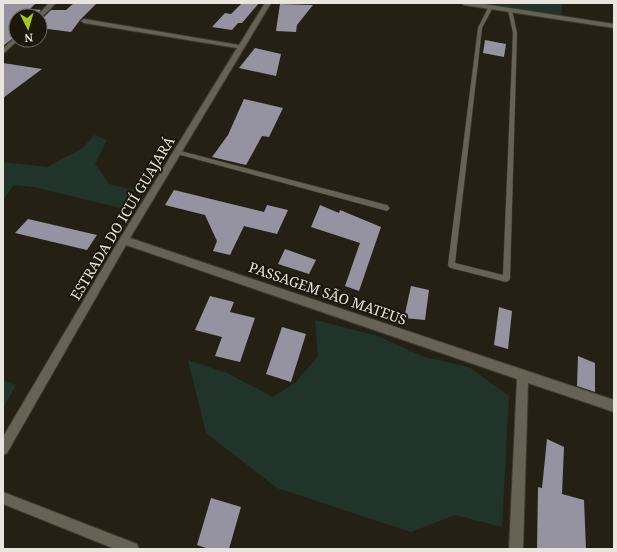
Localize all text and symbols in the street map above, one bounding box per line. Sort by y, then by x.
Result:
north arrow [8,8,48,48]
text: N [24,31,34,46]
street label: ESTRADA DO ICUÍ GUAJARÁ [66,133,178,303]
street label: PASSAGEM SÃO MATEUS [247,257,409,329]

